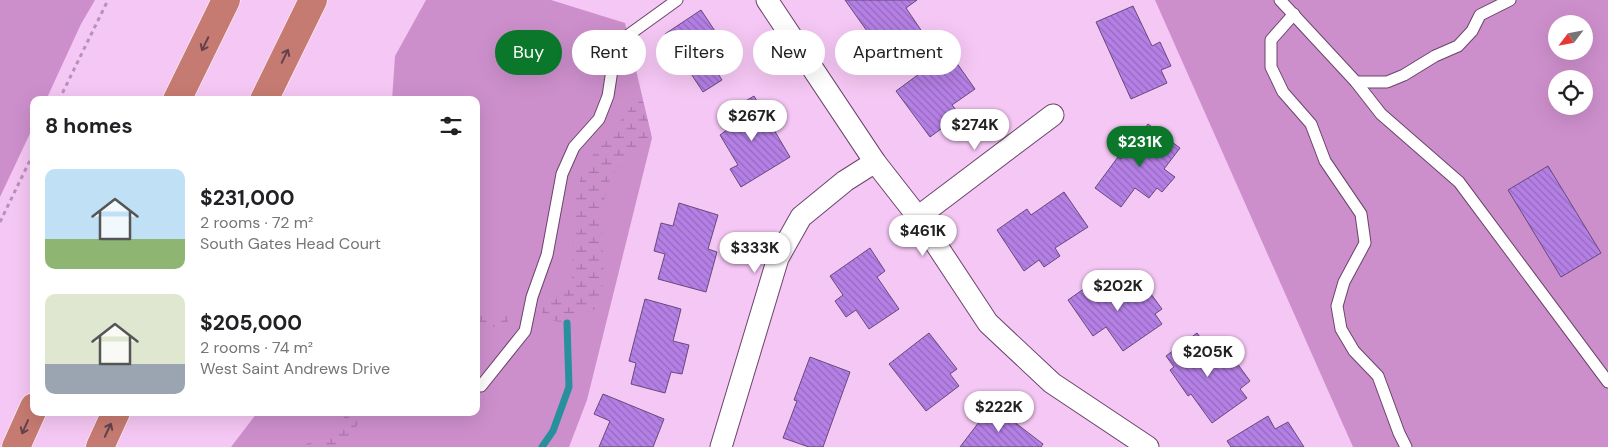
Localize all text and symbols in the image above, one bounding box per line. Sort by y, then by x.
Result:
north arrow [1548,15,1592,60]
map controls [1548,15,1593,115]
chip: Buy [495,30,562,75]
chip: Rent [572,30,646,75]
chip: Filters [656,30,743,75]
chip: New [753,30,825,75]
chip: Apartment [835,30,961,75]
one-way arrow [200,36,209,51]
one-way arrow [281,49,291,64]
button: locate [1548,70,1593,115]
pin: $267K [717,100,787,142]
text: $267K [728,105,776,126]
pin: $274K [940,108,1010,151]
text: 8 homes [45,112,133,140]
icon: filters [437,112,465,140]
text: $274K [951,114,999,135]
pin: $231K [1105,126,1175,168]
text: $231K [1118,131,1162,152]
text: $231,000 [200,184,294,212]
icon: home [85,189,145,249]
text: 2 rooms · 72 m² [200,212,313,233]
pin: $461K [888,214,958,257]
text: $461K [900,220,946,241]
pin: $333K [720,232,790,274]
text: South Gates Head Court [200,233,381,254]
text: $333K [730,237,780,258]
pin: $202K [1083,270,1153,312]
text: $202K [1093,275,1143,296]
text: $205,000 [200,309,302,337]
icon: home [85,314,145,374]
pin: $205K [1173,336,1243,378]
text: 2 rooms · 74 m² [200,337,313,358]
text: $205K [1183,341,1233,362]
text: West Saint Andrews Drive [200,358,390,379]
pin: $222K [964,390,1034,433]
text: $222K [975,396,1023,417]
one-way arrow [19,419,29,434]
one-way arrow [104,423,114,438]

